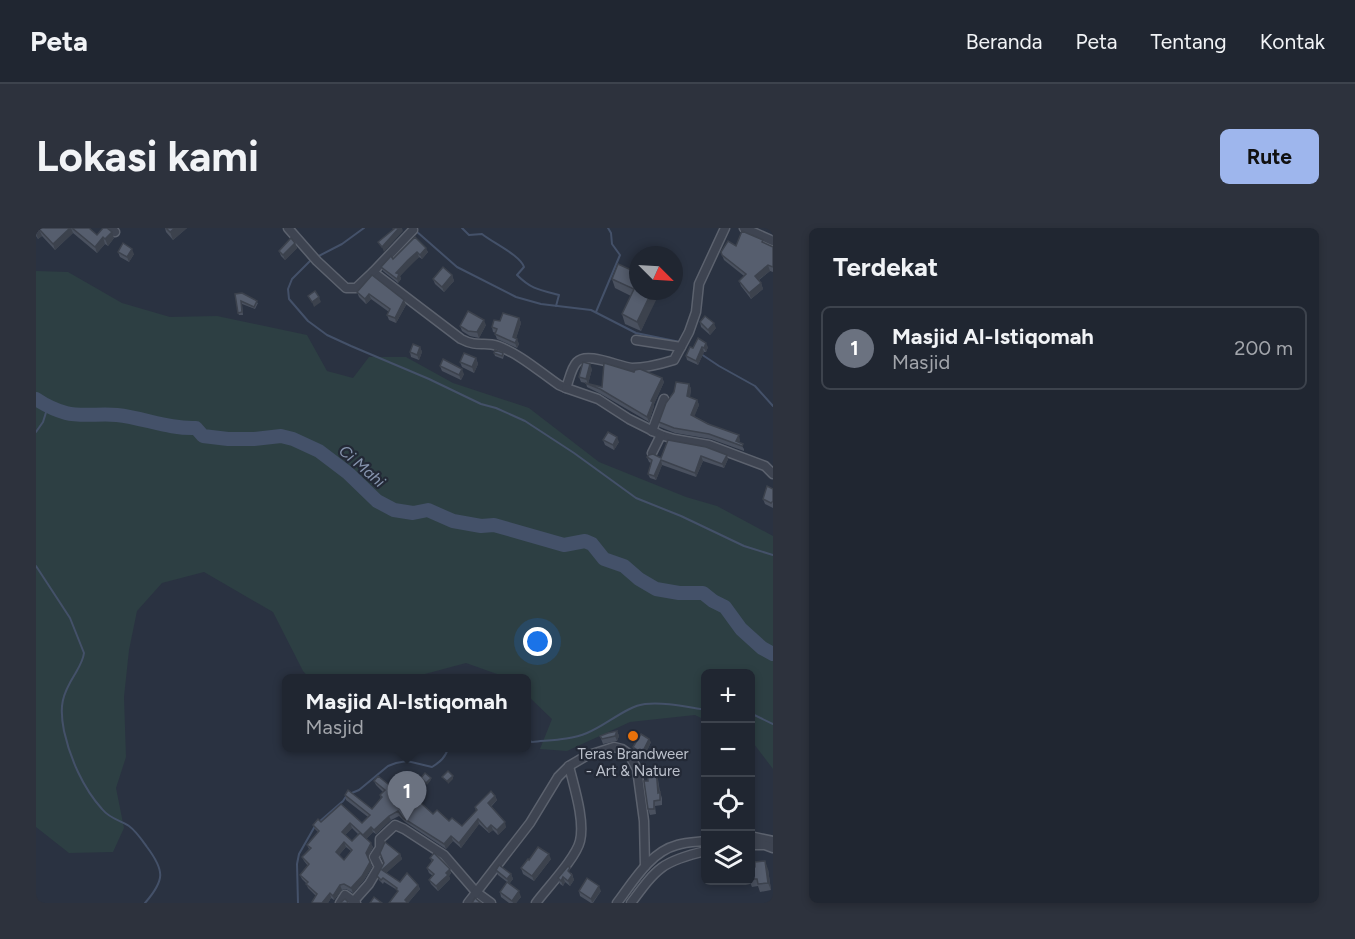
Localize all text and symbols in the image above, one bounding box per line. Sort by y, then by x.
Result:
text: Peta [30,24,88,58]
text: Beranda [966,29,1043,54]
text: Peta [1076,29,1118,54]
text: Tentang [1151,29,1227,54]
text: Kontak [1260,29,1325,54]
button: Rute [1220,129,1319,184]
text: Lokasi kami [36,131,259,182]
north arrow [629,246,683,300]
text: Terdekat [833,251,938,283]
text: Masjid Al-Istiqomah [892,323,1094,350]
text: 1 [850,336,859,360]
text: 200 m [1234,336,1293,360]
text: Masjid [892,350,950,374]
water label: Ci Mahi [335,441,389,491]
your location [523,627,552,656]
map controls [701,669,755,885]
button: + [701,669,755,723]
popup [282,674,531,752]
text: Masjid Al-Istiqomah [306,688,507,715]
text: Masjid [306,715,364,739]
button: − [701,723,755,777]
marker: Teras Brandweer - Art & Nature [626,729,640,743]
place label: Teras Brandweer - Art & Nature [577,745,689,780]
pin: 1 [388,772,427,821]
button: locate [701,777,755,831]
button: layers [701,831,755,885]

